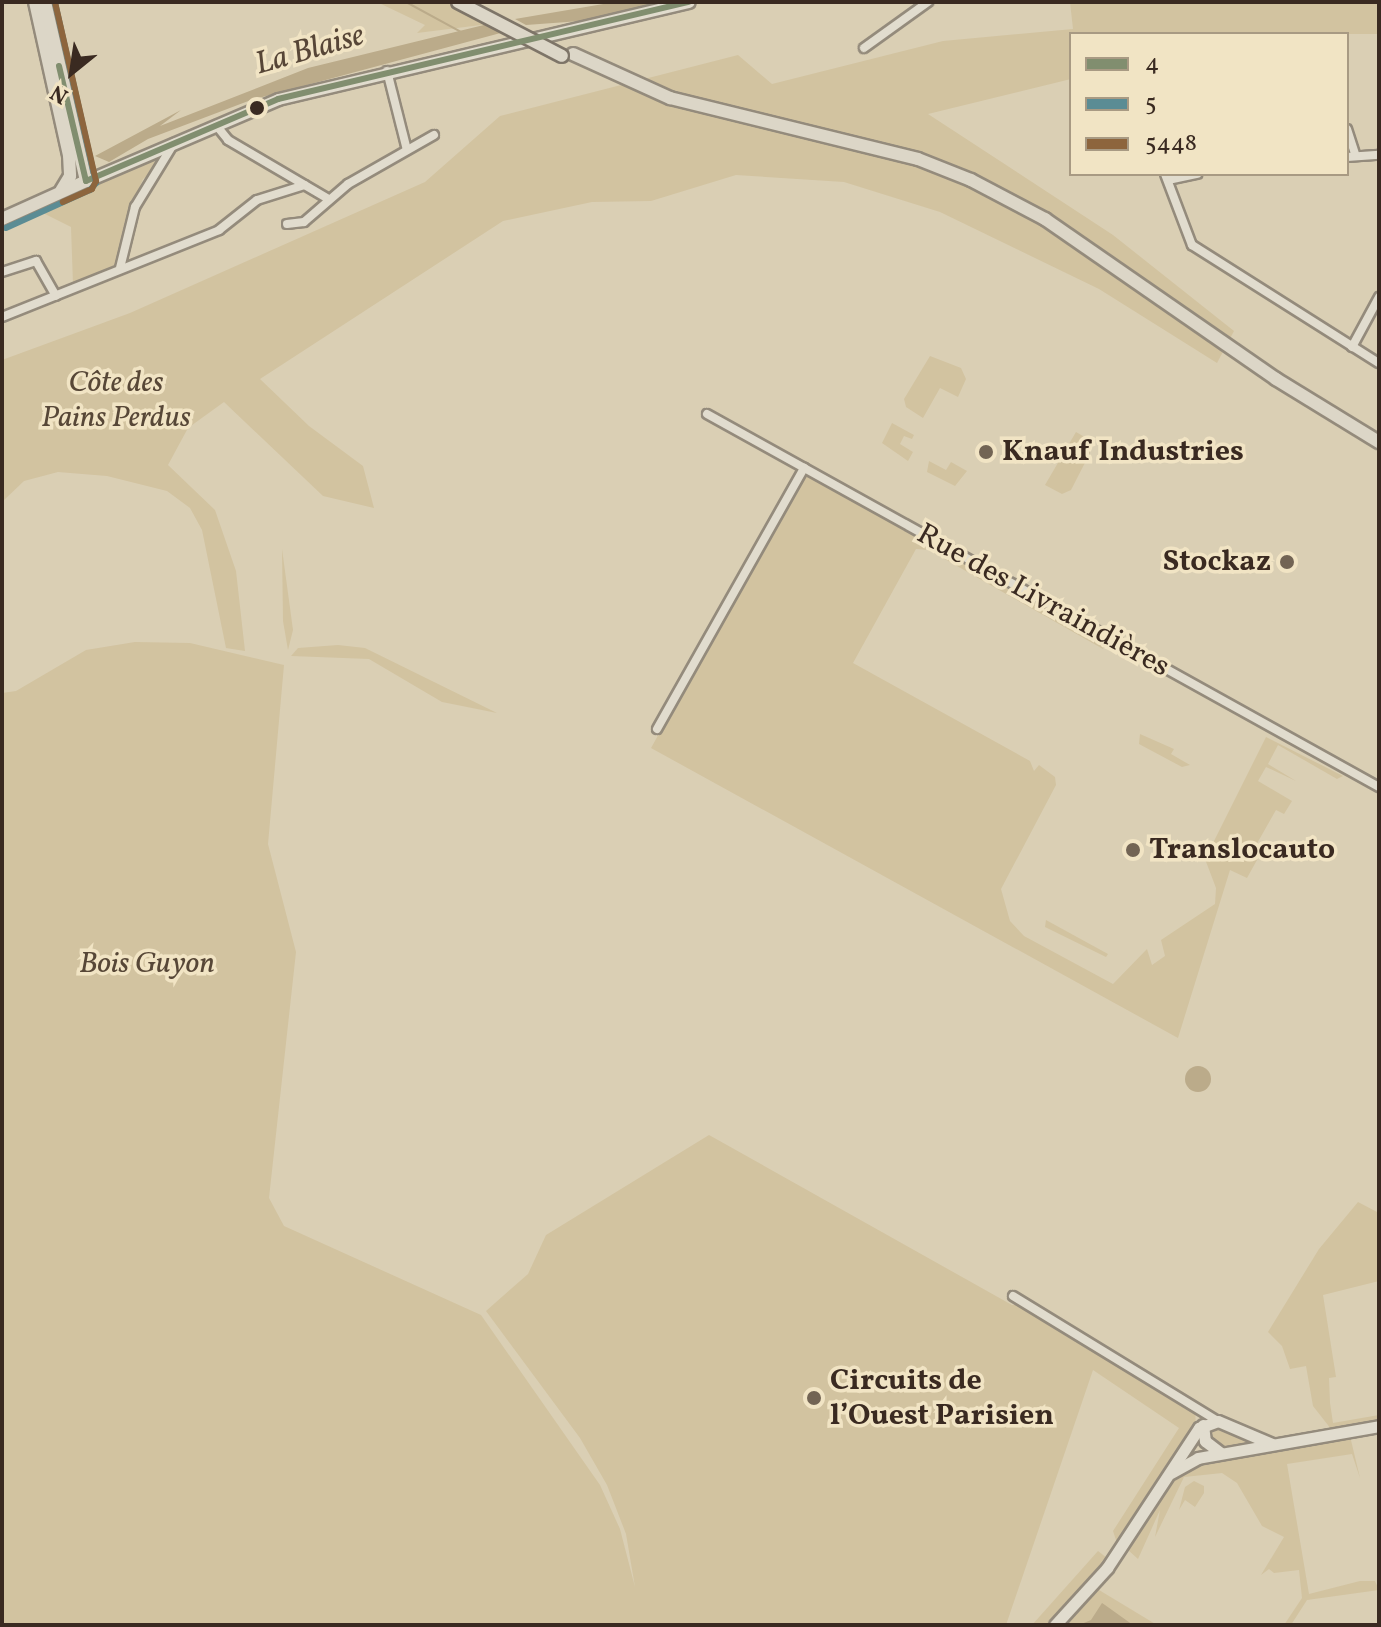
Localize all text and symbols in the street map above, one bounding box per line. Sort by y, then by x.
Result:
water label: La Blaise [251,17,369,85]
north arrow [32,32,112,112]
legend [1069,32,1349,176]
text: 4 [1145,47,1159,81]
text: N [45,76,74,111]
text: 5 [1145,87,1157,121]
unlabelled marker [249,100,265,116]
text: 5448 [1145,127,1197,161]
park label: Côte des Pains Perdus [41,365,191,436]
place label: Knauf Industries [1002,434,1242,470]
marker: Knauf Industries [977,443,995,461]
street label: Rue des Livraindières [910,517,1176,685]
place label: Stockaz [1162,544,1271,580]
marker: Stockaz [1278,553,1296,571]
place label: Translocauto [1149,832,1335,868]
marker: Translocauto [1124,841,1142,859]
park label: Bois Guyon [79,946,215,982]
place label: Circuits de l’Ouest Parisien [830,1363,1054,1434]
marker: Circuits de l’Ouest Parisien [805,1389,823,1407]

